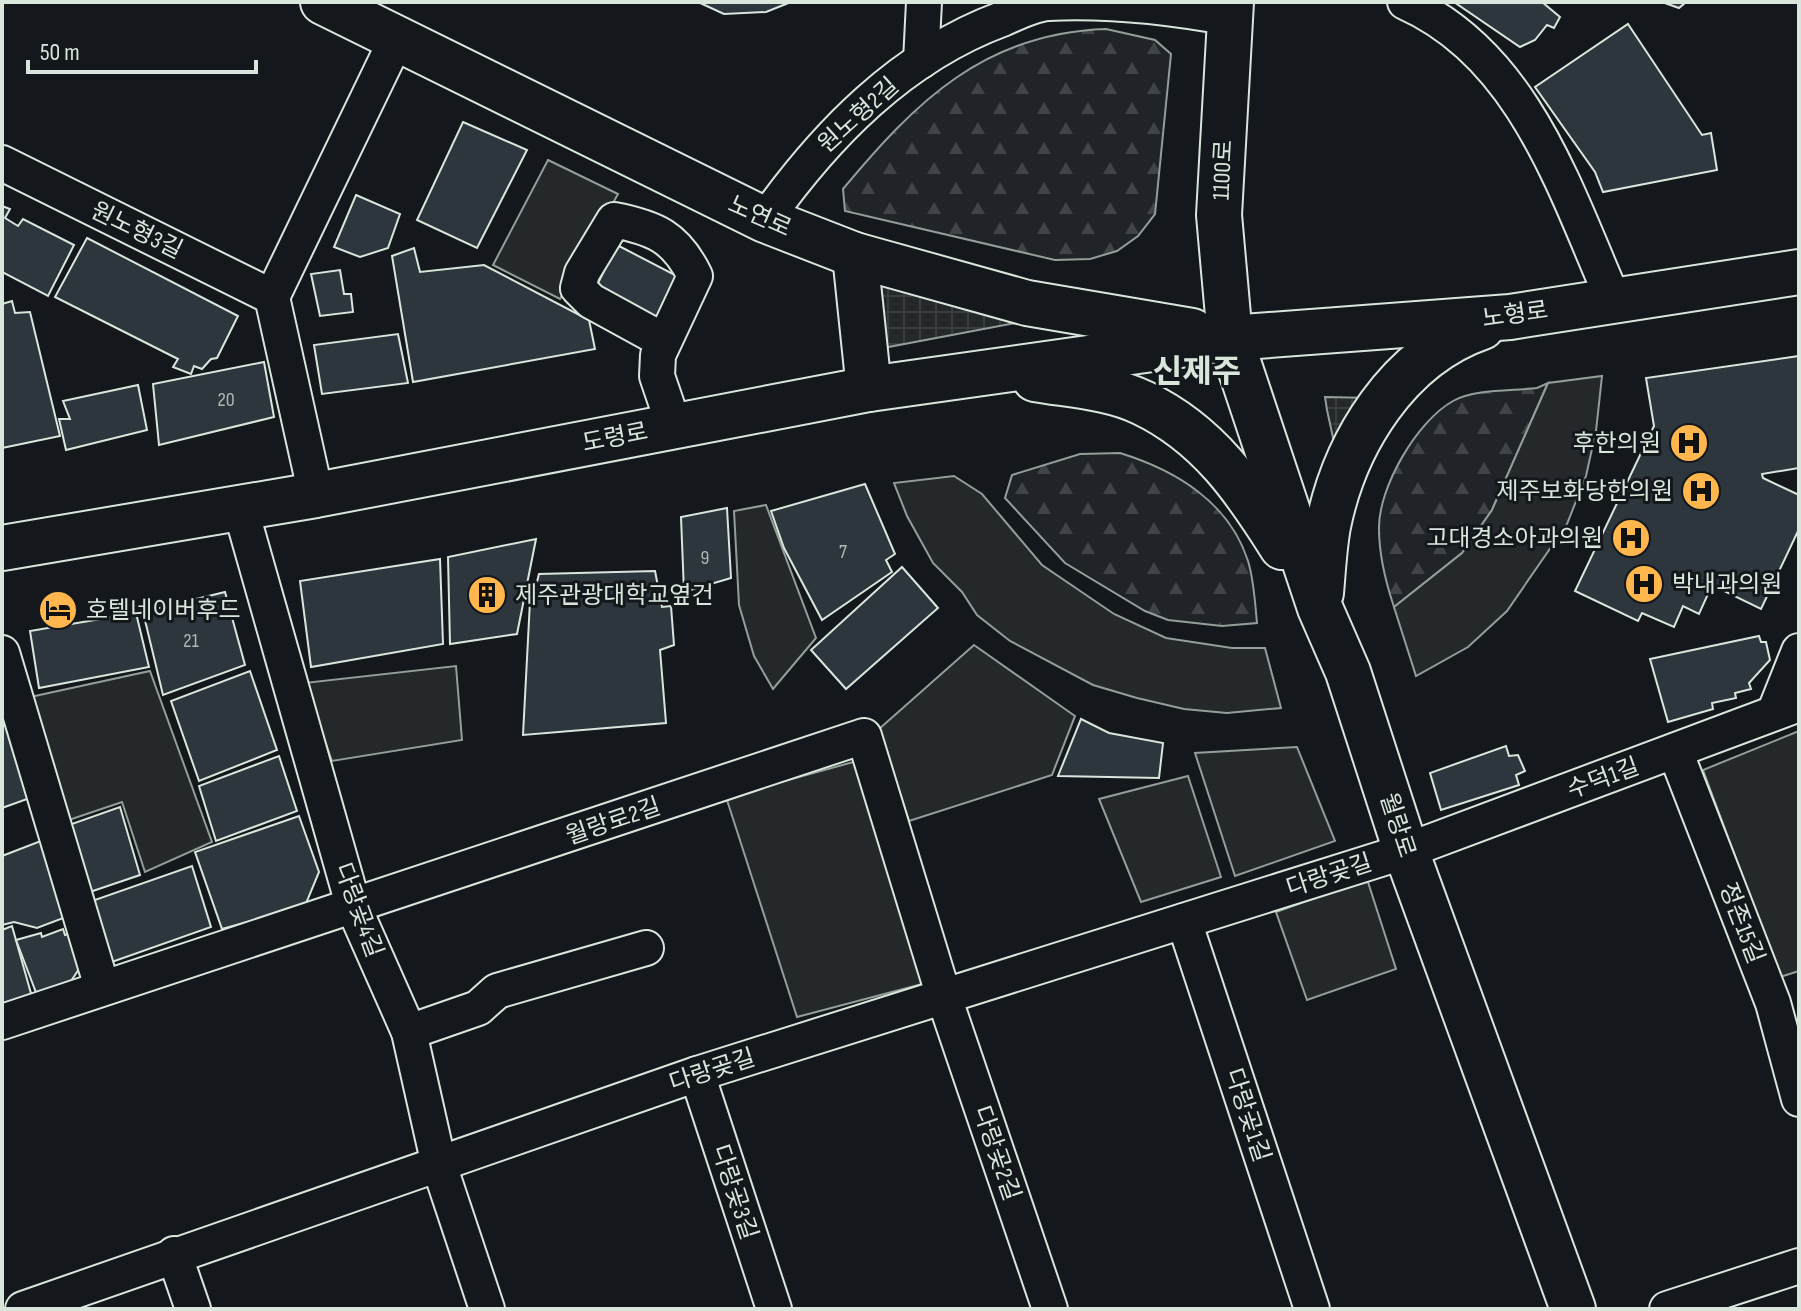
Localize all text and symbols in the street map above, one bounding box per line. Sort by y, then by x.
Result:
scale bar [28,24,256,74]
text: 50 m [40,38,80,67]
street label: 원노형2길 [812,72,905,159]
street label: 1100로 [1206,139,1239,201]
street label: 노연로 [724,190,796,243]
street label: 원노형3길 [86,196,187,265]
street label: 노형로 [1480,296,1550,333]
district label: 신제주 [1153,353,1241,392]
house number: 20 [217,388,235,412]
street label: 도령로 [580,417,650,458]
hospital icon: 후한의원 [1668,422,1710,464]
place label: 후한의원 [1573,429,1661,458]
hospital icon: 제주보화당한의원 [1680,470,1722,512]
place label: 제주보화당한의원 [1496,477,1673,506]
hospital icon: 고대경소아과의원 [1610,517,1652,559]
place label: 고대경소아과의원 [1426,524,1603,553]
house number: 7 [839,540,847,564]
house number: 9 [701,546,709,570]
hospital icon: 박내과의원 [1623,563,1665,605]
place label: 박내과의원 [1672,570,1782,599]
building icon: 제주관광대학교옆건 [466,574,508,616]
place label: 제주관광대학교옆건 [515,581,714,610]
hotel icon: 호텔네이버후드 [37,589,79,631]
place label: 호텔네이버후드 [86,596,241,625]
house number: 21 [183,629,199,653]
street label: 수덕1길 [1563,752,1643,805]
street label: 월랑로 [1373,789,1422,861]
street label: 월랑로2길 [562,792,664,851]
street label: 다랑곶길 [1283,848,1376,903]
street label: 다랑곶4길 [328,859,389,961]
street label: 정존15길 [1713,879,1770,968]
street label: 다랑곶길 [666,1043,759,1098]
street label: 다랑곶1길 [1219,1065,1276,1166]
street label: 다랑곶2길 [967,1102,1026,1204]
street label: 다랑곶3길 [706,1141,764,1243]

